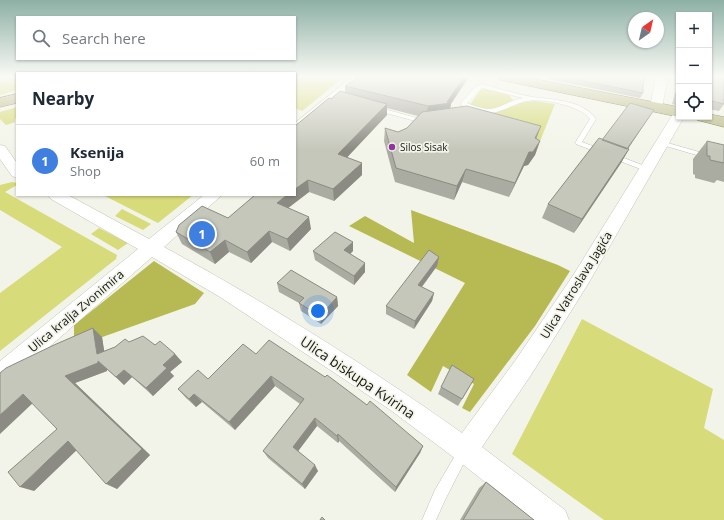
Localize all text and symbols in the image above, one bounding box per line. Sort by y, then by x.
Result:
north arrow [628,12,664,48]
map controls [676,12,712,120]
button: + [676,12,712,48]
search box [16,16,296,60]
icon: search [30,27,52,49]
text: Search here [62,28,146,48]
button: − [676,48,712,84]
button: locate [676,84,712,120]
text: Nearby [32,87,94,110]
place label: Silos Sisak [400,140,448,154]
text: Ksenija [70,142,124,162]
marker: Silos Sisak [387,142,397,152]
text: 1 [41,152,49,170]
text: 60 m [250,152,280,170]
text: Shop [70,162,101,180]
pin: 1 [189,219,215,249]
street label: Ulica Vatroslava Jagića [536,228,616,342]
street label: Ulica kralja Zvonimira [24,266,128,356]
your location [308,301,328,321]
street label: Ulica biskupa Kvirina [297,331,419,423]

